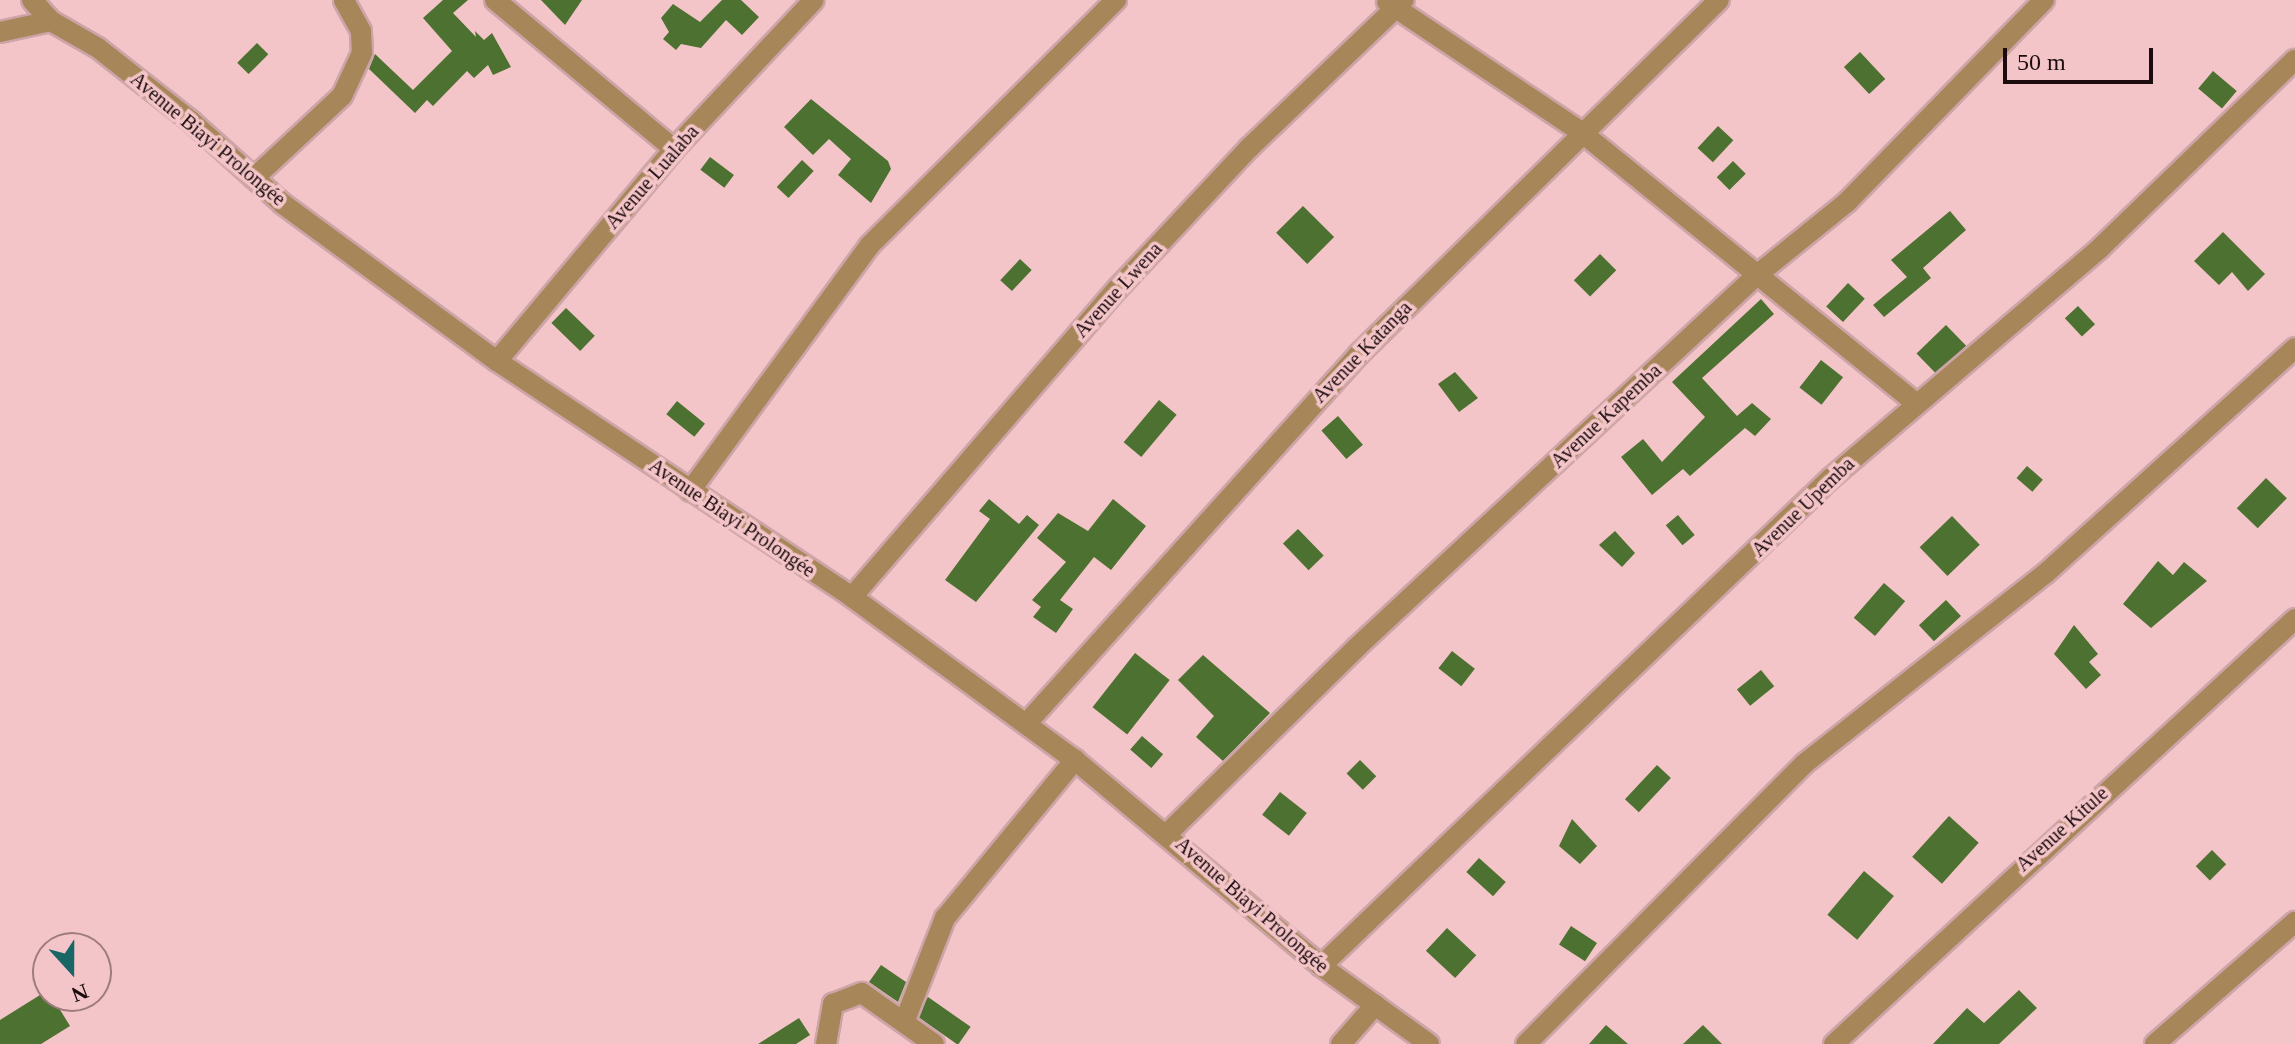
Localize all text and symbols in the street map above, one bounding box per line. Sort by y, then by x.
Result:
scale bar [2007,32,2157,82]
text: 50 m [2017,49,2066,75]
street label: Avenue Biayi Prolongée [126,67,290,211]
street label: Avenue Lualaba [600,120,704,234]
street label: Avenue Lwena [1069,237,1167,343]
street label: Avenue Katanga [1307,296,1417,408]
street label: Avenue Kapemba [1546,359,1666,473]
street label: Avenue Upemba [1747,452,1859,562]
street label: Avenue Biayi Prolongée [644,453,820,583]
street label: Avenue Kitule [2011,781,2113,877]
street label: Avenue Biayi Prolongée [1170,832,1334,978]
north arrow [32,932,112,1012]
text: N [68,978,92,1008]

